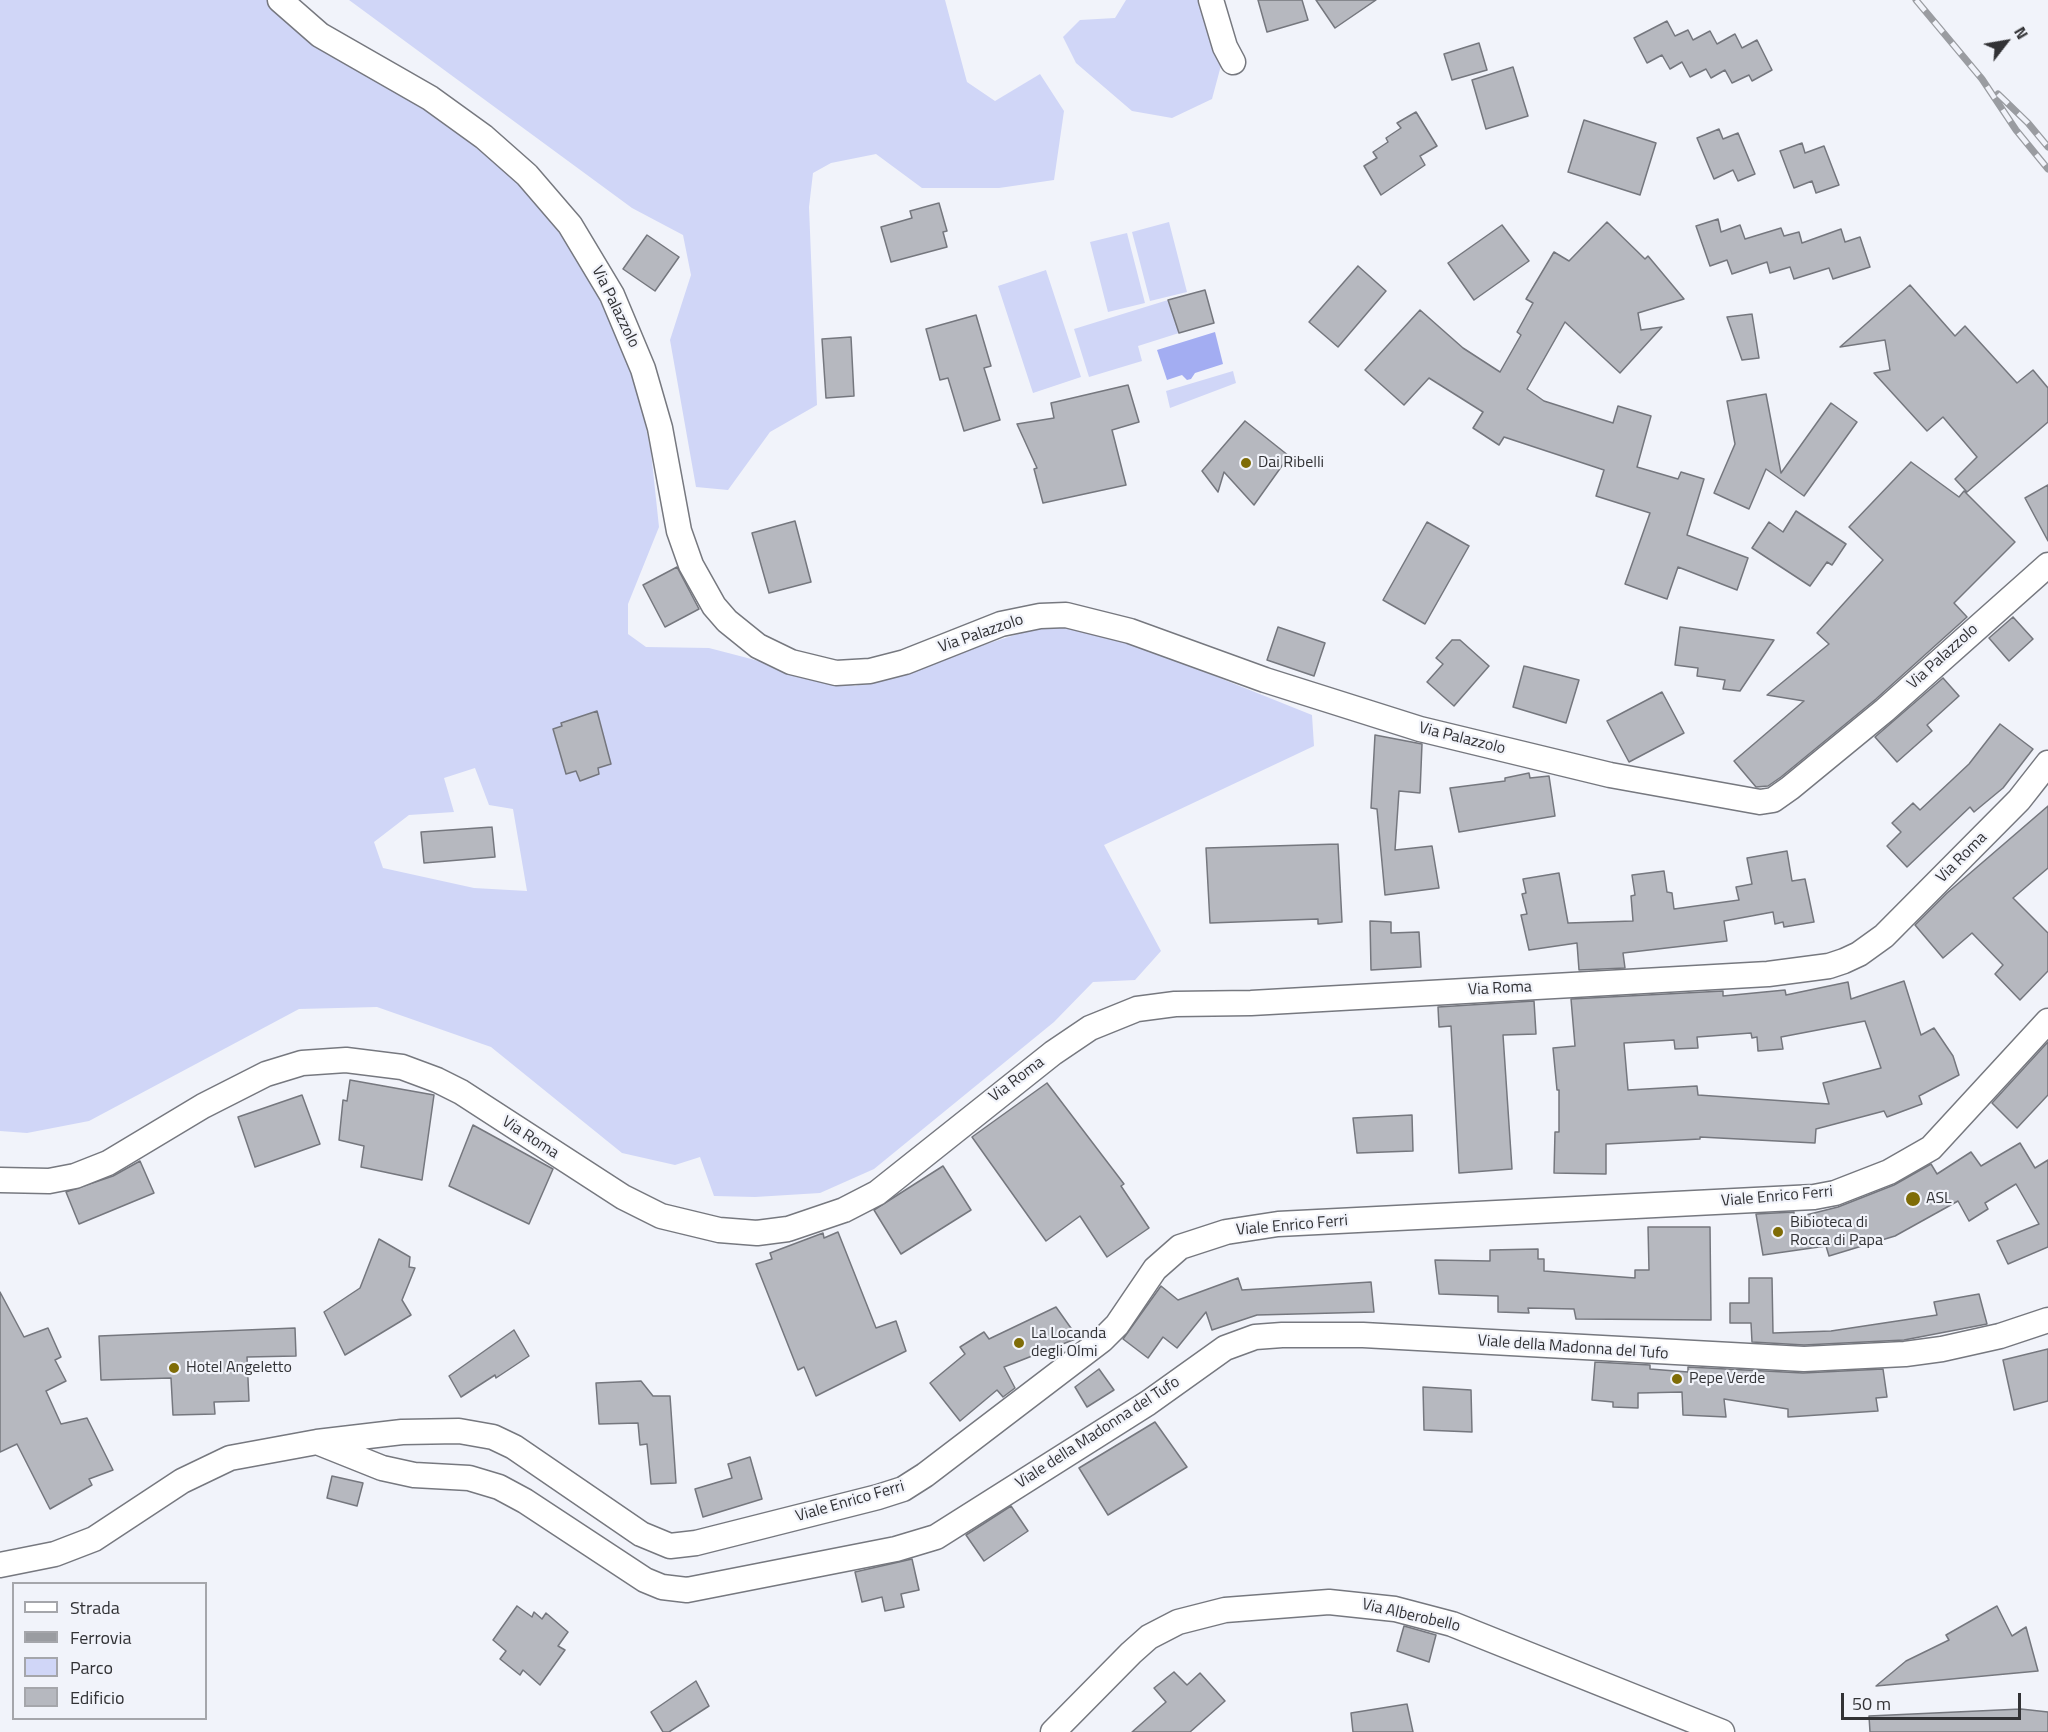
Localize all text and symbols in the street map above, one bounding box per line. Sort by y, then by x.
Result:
north arrow [1976,12,2036,72]
text: N [2008,22,2035,44]
street label: Via Palazzolo [587,263,643,351]
place label: Dai Ribelli [1258,453,1324,473]
marker: Dai Ribelli [1239,456,1253,470]
street label: Via Palazzolo [936,611,1026,657]
street label: Via Palazzolo [1904,620,1982,694]
street label: Via Palazzolo [1417,719,1507,759]
street label: Via Roma [1933,829,1991,887]
street label: Via Roma [1468,978,1532,1000]
street label: Via Roma [986,1053,1048,1107]
street label: Via Roma [498,1113,562,1163]
street label: Viale Enrico Ferri [1720,1183,1834,1211]
place label: ASL [1926,1189,1952,1209]
marker: ASL [1904,1190,1922,1208]
street label: Viale Enrico Ferri [1235,1212,1349,1240]
place label: Bibioteca di Rocca di Papa [1790,1213,1883,1251]
marker: Bibioteca di Rocca di Papa [1771,1225,1785,1239]
place label: La Locanda degli Olmi [1031,1324,1106,1362]
street label: Viale della Madonna del Tufo [1477,1332,1669,1364]
marker: La Locanda degli Olmi [1012,1336,1026,1350]
place label: Hotel Angeletto [186,1358,292,1378]
marker: Hotel Angeletto [167,1361,181,1375]
place label: Pepe Verde [1689,1369,1765,1389]
marker: Pepe Verde [1670,1372,1684,1386]
street label: Viale della Madonna del Tufo [1012,1373,1184,1493]
street label: Viale Enrico Ferri [793,1477,907,1527]
legend [12,1582,207,1720]
text: Strada [70,1594,120,1621]
street label: Via Alberobello [1360,1595,1462,1637]
text: Ferrovia [70,1624,131,1651]
text: Parco [70,1654,113,1681]
scale bar [1844,1681,2024,1719]
text: Edificio [70,1684,124,1711]
text: 50 m [1852,1690,1891,1717]

